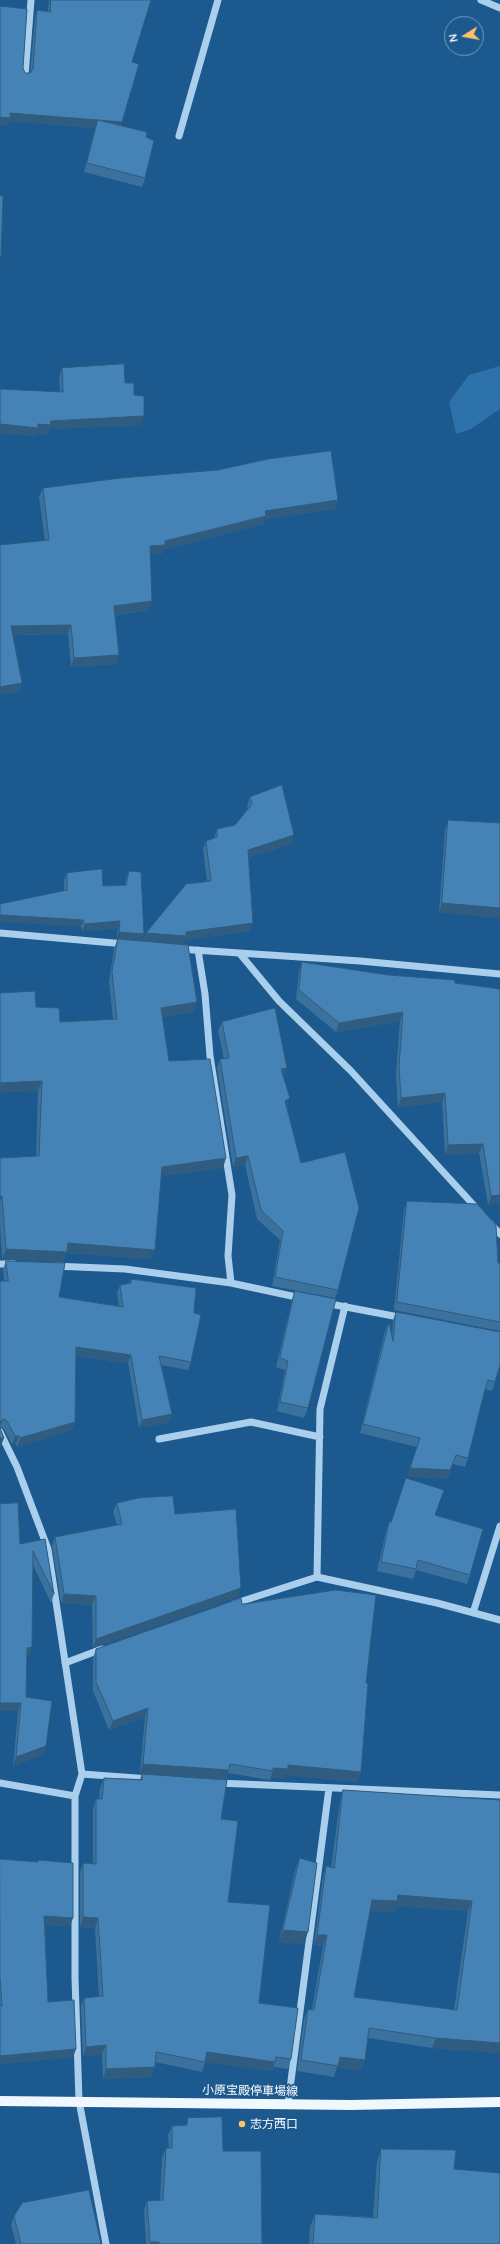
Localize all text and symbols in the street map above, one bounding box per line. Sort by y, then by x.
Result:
north arrow [444,16,484,56]
text: N [446,33,461,43]
street label: 小原宝殿停車場線 [202,2083,298,2099]
place label: 志方西口 [250,2117,298,2131]
marker: 志方西口 [237,2119,247,2129]

